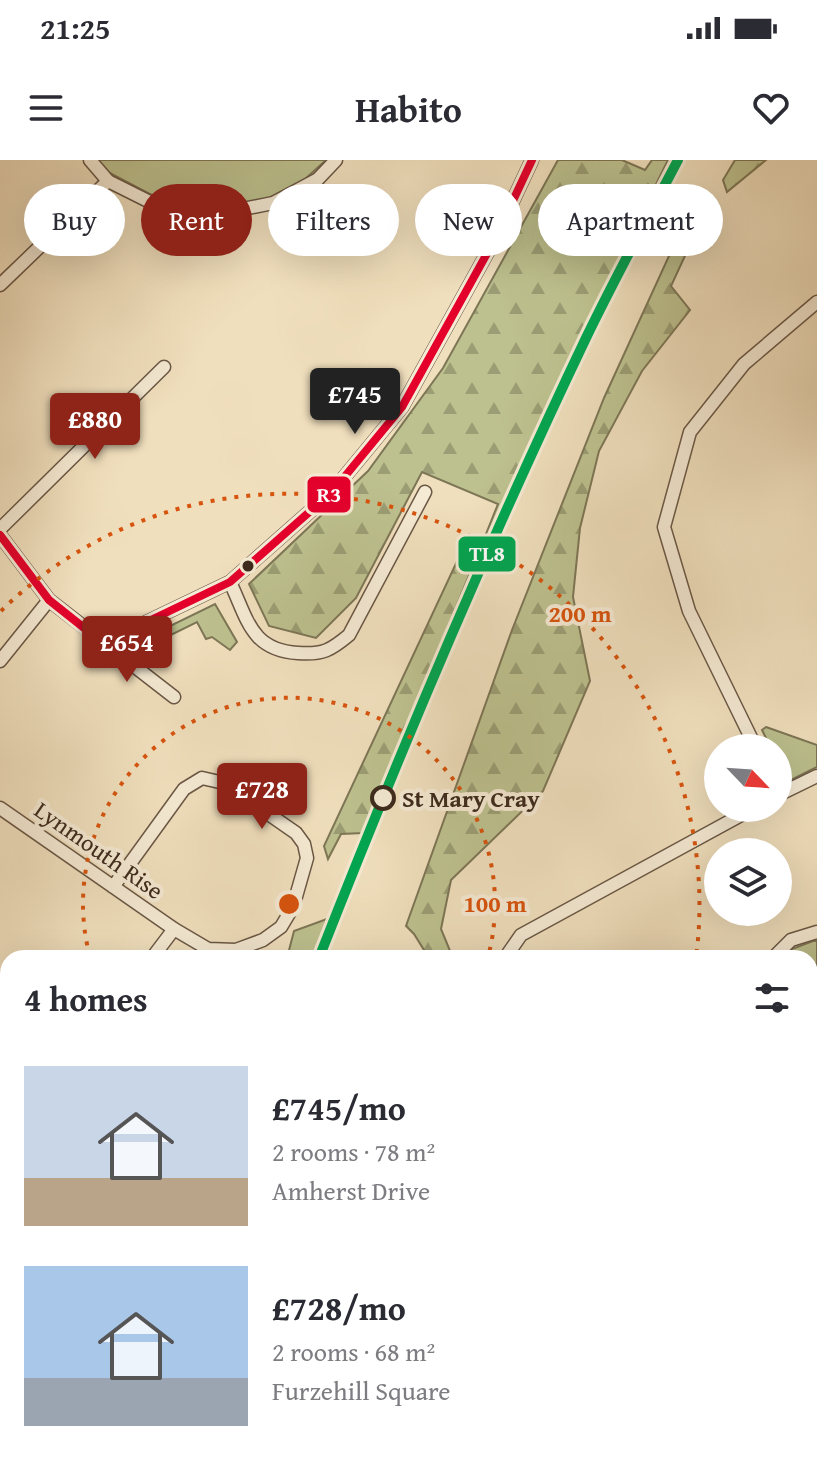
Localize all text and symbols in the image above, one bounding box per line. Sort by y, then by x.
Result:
text: 21:25 [40,6,111,50]
text: Habito [355,82,462,135]
icon: menu [24,86,68,130]
icon: heart [749,86,793,130]
chip: Buy [24,184,125,256]
chip: Rent [141,184,252,256]
chip: Filters [268,184,399,256]
chip: New [415,184,522,256]
chip: Apartment [538,184,723,256]
pin: £745 [308,368,402,436]
text: £745 [328,374,382,413]
pin: £880 [48,393,142,461]
text: £880 [68,399,122,438]
line badge: R3 [306,475,352,514]
text: R3 [316,478,342,510]
line badge: TL8 [457,535,517,573]
text: TL8 [469,537,505,569]
unlabelled marker [240,558,256,574]
text: 200 m [548,596,612,631]
pin: £654 [80,616,174,684]
text: £654 [100,622,154,661]
north arrow [704,734,792,822]
map controls [704,734,792,926]
pin: £728 [215,763,309,831]
text: £728 [235,769,289,808]
place label: St Mary Cray [402,781,540,816]
marker: St Mary Cray [371,786,395,810]
street label: Lynmouth Rise [27,792,171,908]
button: layers [704,838,792,926]
text: 100 m [463,886,527,921]
centre of rings [275,890,303,918]
text: 4 homes [24,974,148,1023]
icon: filters [750,976,794,1020]
text: £745/mo [272,1083,406,1132]
icon: home [88,1098,184,1194]
text: 2 rooms · 78 m² [272,1132,435,1171]
text: Amherst Drive [272,1171,430,1210]
text: £728/mo [272,1283,406,1332]
icon: home [88,1298,184,1394]
text: 2 rooms · 68 m² [272,1332,435,1371]
text: Furzehill Square [272,1371,451,1410]

